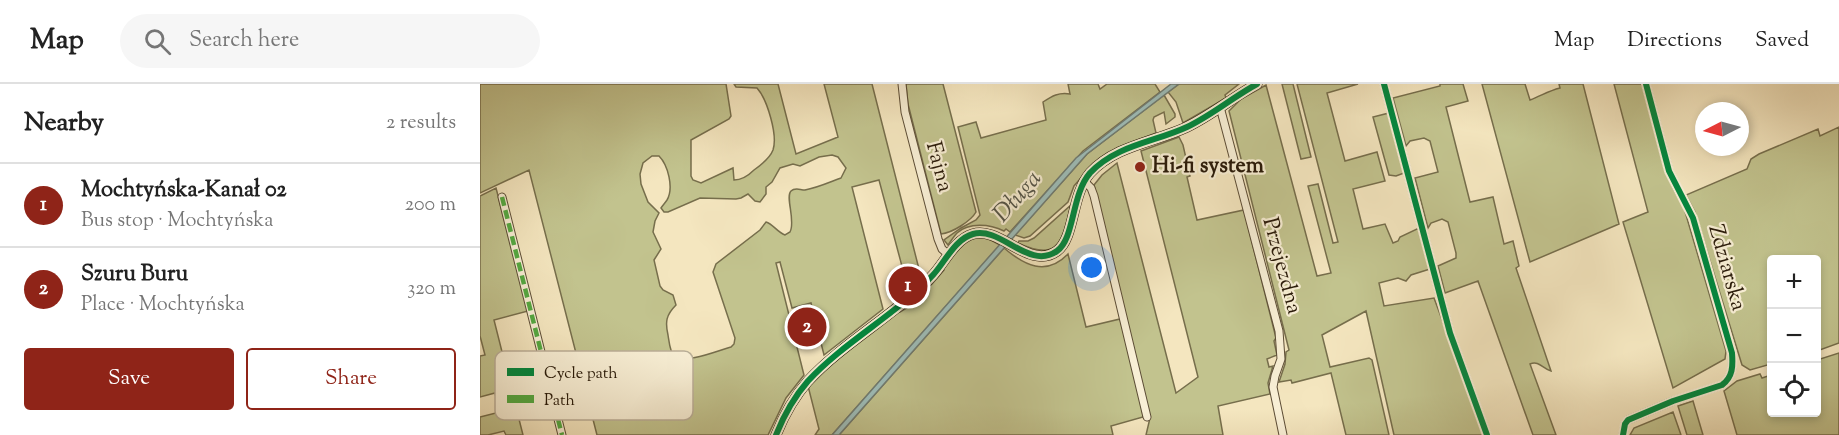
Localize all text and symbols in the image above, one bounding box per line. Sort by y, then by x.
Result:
search box [120,14,540,68]
text: Map [30,21,84,61]
icon: search [141,25,174,58]
text: Search here [189,25,299,57]
text: Map [1554,26,1594,56]
text: Directions [1627,26,1722,56]
text: Saved [1755,26,1809,56]
north arrow [1695,102,1749,156]
text: Nearby [24,105,104,142]
text: 2 results [386,109,456,138]
street label: Fajna [916,138,960,196]
place label: Hi-fi system [1152,151,1265,183]
marker: Hi-fi system [1133,160,1147,174]
water label: Długa [986,164,1050,230]
text: Mochtyńska-Kanał 02 [81,175,287,207]
text: 1 [40,191,47,220]
text: 200 m [405,191,456,220]
text: Bus stop · Mochtyńska [81,207,273,236]
street label: Przejezdna [1253,214,1309,318]
street label: Zdziarska [1698,221,1754,315]
your location [1077,253,1106,282]
map controls [1767,255,1821,417]
button: + [1767,255,1821,309]
text: Szuru Buru [81,259,188,291]
pin: 1 [888,264,928,308]
text: 2 [39,275,48,304]
text: 320 m [407,275,456,304]
text: Place · Mochtyńska [81,291,245,320]
pin: 2 [788,304,826,350]
button: − [1767,309,1821,363]
button: Save [24,348,234,410]
button: Share [246,348,456,410]
legend [495,351,693,420]
text: Cycle path [544,363,618,386]
button: locate [1767,363,1821,417]
text: Path [544,390,575,413]

